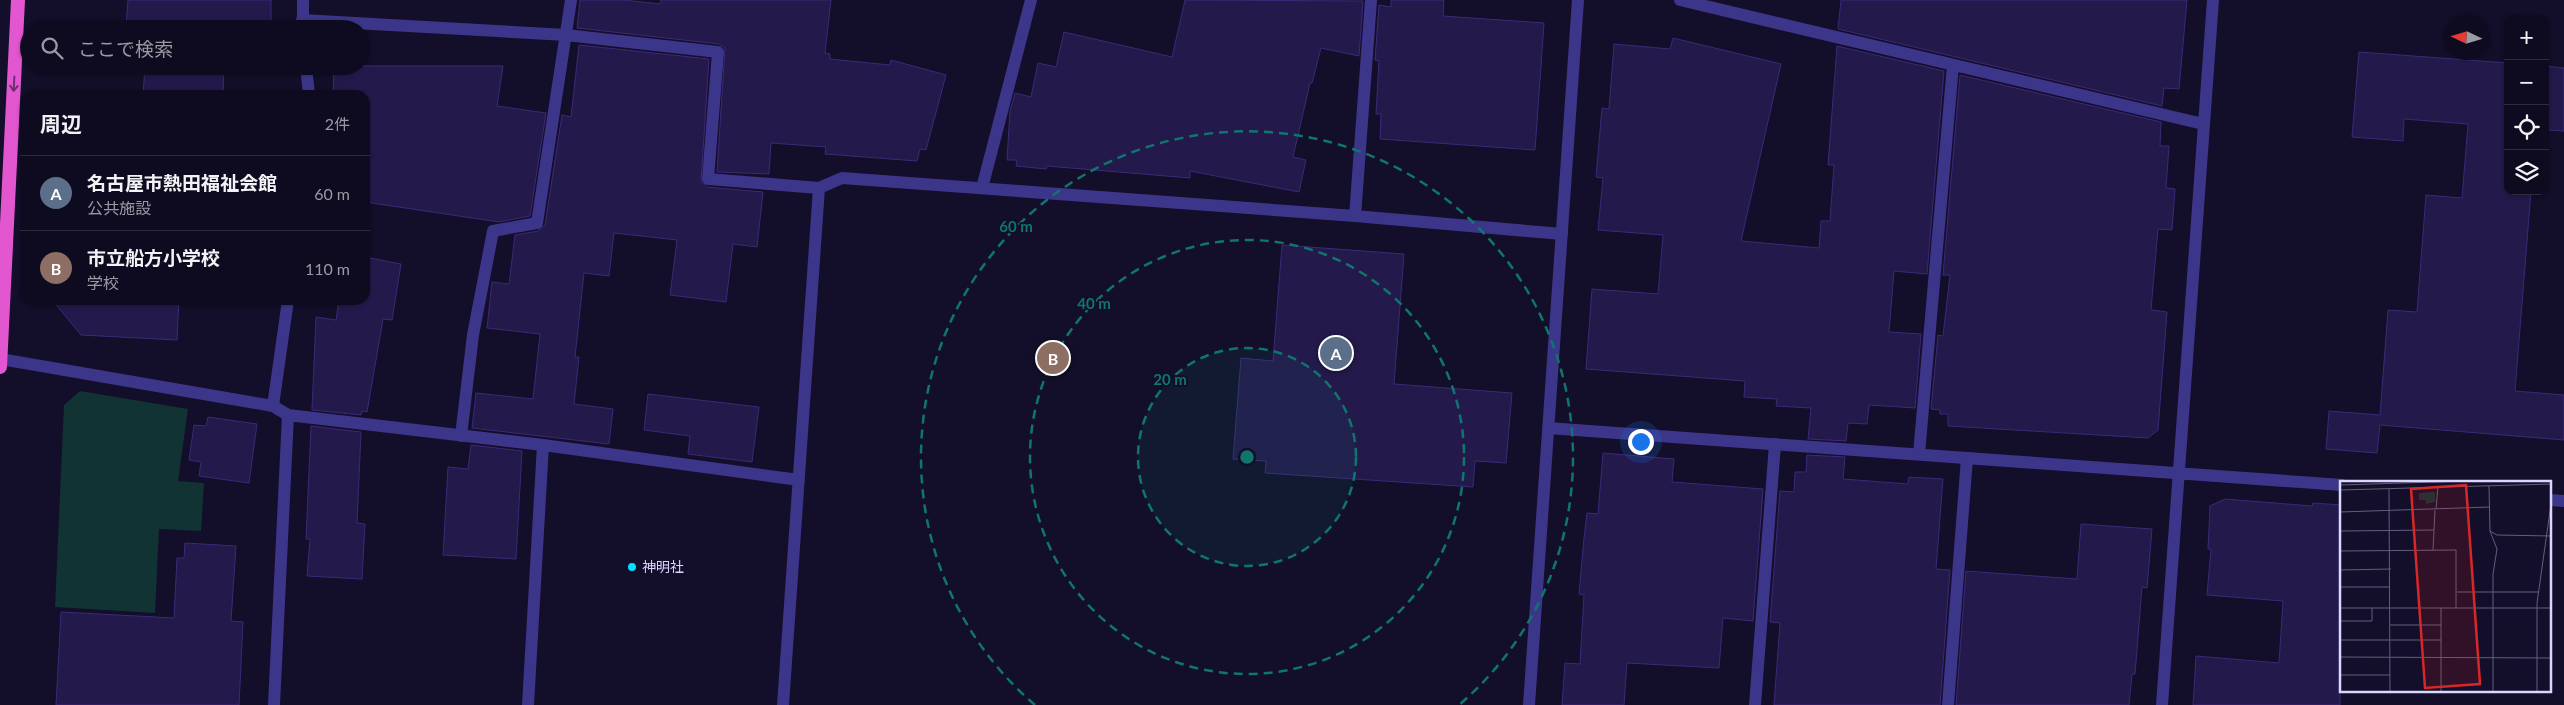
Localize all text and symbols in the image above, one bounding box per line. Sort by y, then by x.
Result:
north arrow [2444,15,2489,60]
map controls [2504,15,2549,195]
button: + [2504,15,2549,60]
search box [20,20,370,75]
icon: search [38,34,66,62]
text: ここで検索 [78,37,173,60]
button: − [2504,60,2549,105]
one-way arrow [9,75,19,91]
button: locate [2504,105,2549,150]
text: 周辺 [40,111,82,136]
text: 2件 [325,114,350,133]
button: layers [2504,150,2549,195]
text: 名古屋市熱田福祉会館 [87,171,277,194]
text: A [50,184,62,203]
text: 60 m [314,184,350,203]
text: 公共施設 [87,198,151,217]
text: 60 m [999,217,1033,235]
text: 市立船方小学校 [87,246,220,269]
text: B [51,259,61,278]
text: 110 m [305,259,350,278]
text: 学校 [87,273,119,292]
text: 40 m [1077,294,1111,312]
pin: A [1320,334,1352,372]
pin: B [1037,339,1069,377]
text: 20 m [1153,370,1187,388]
your location [1628,429,1654,455]
centre of rings [1238,448,1256,466]
inset map [2340,481,2552,692]
place label: 神明社 [642,558,684,575]
marker: 神明社 [626,561,638,573]

